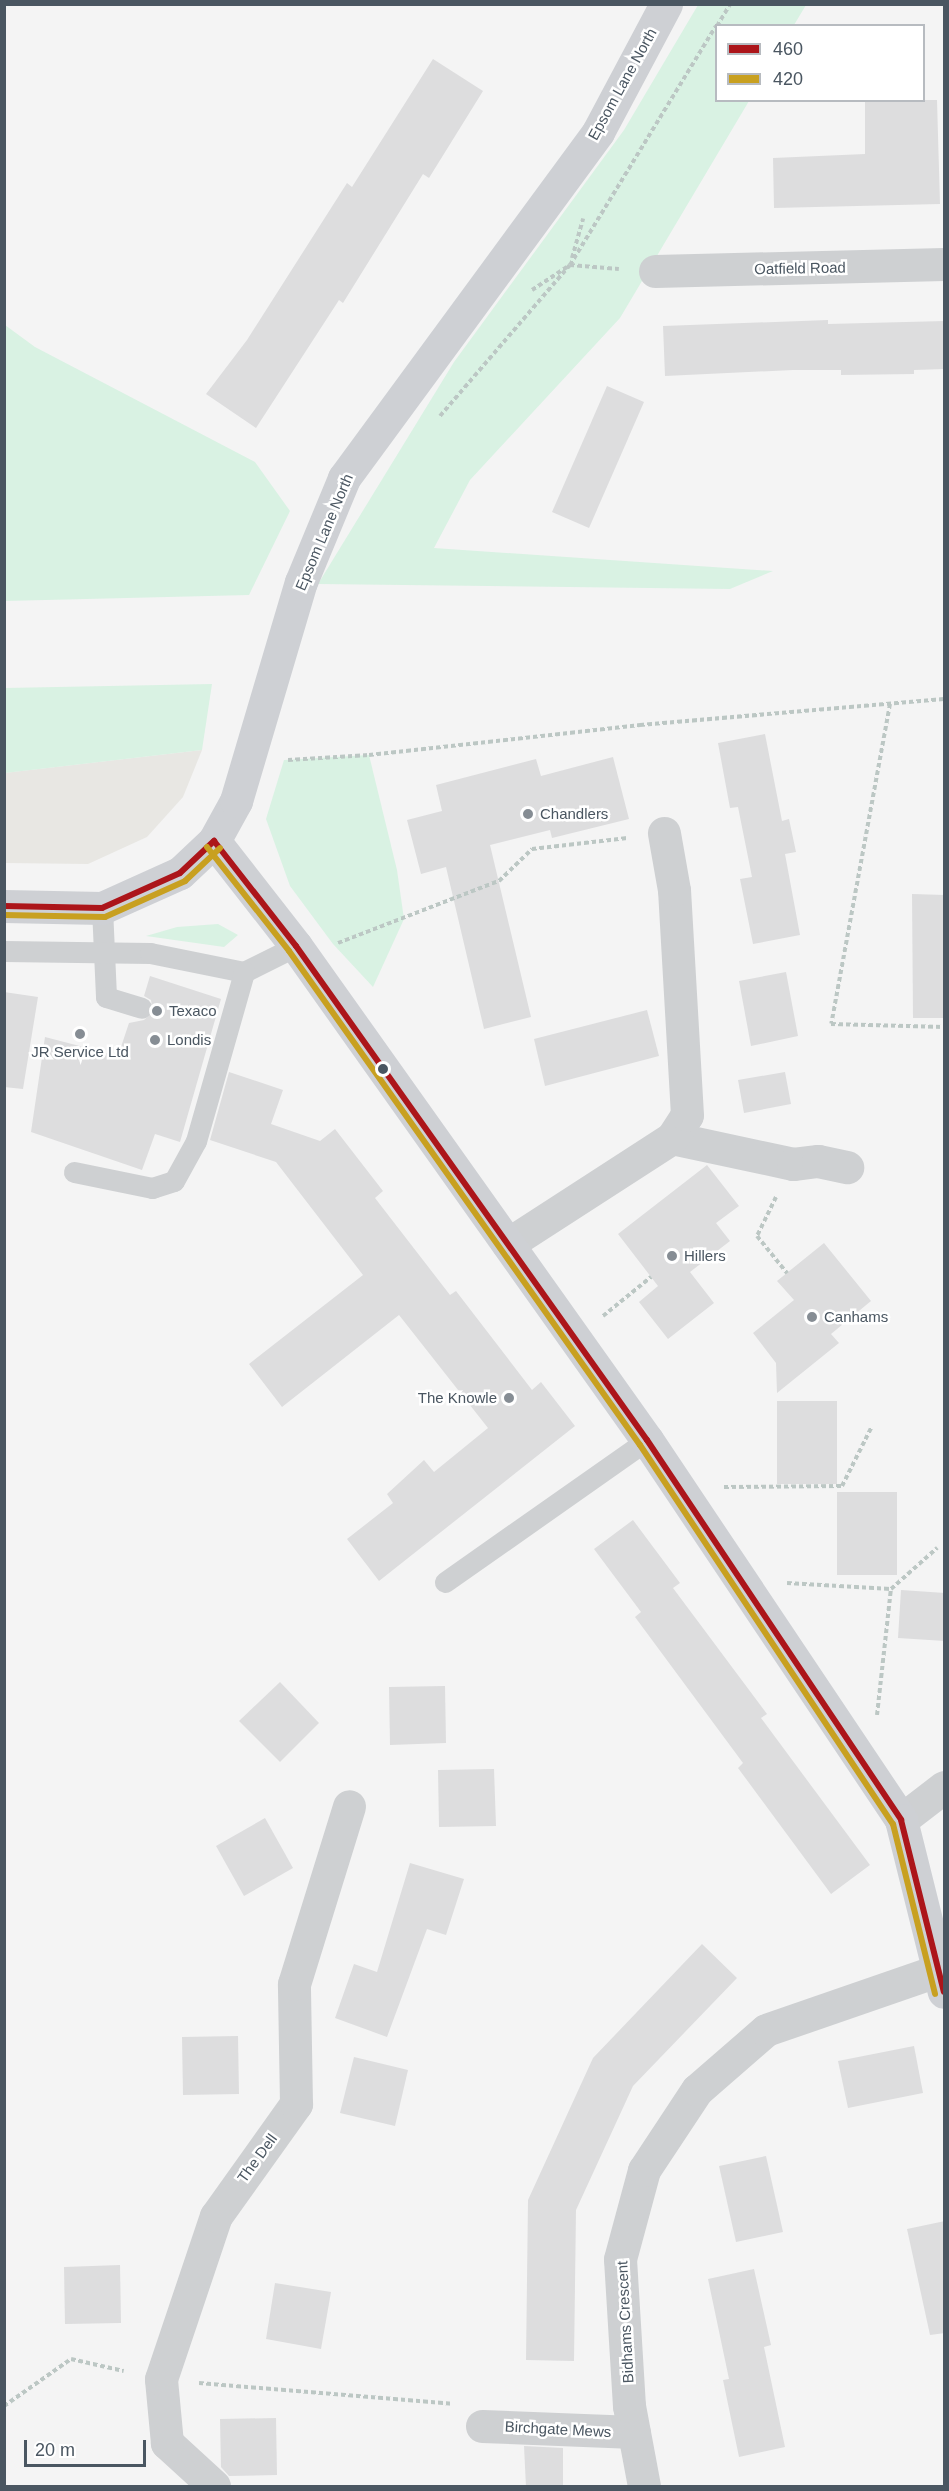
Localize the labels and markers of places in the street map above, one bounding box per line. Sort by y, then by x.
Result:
place label: Chandlers [540,805,608,823]
marker: Chandlers [521,807,535,821]
place label: Texaco [169,1002,217,1020]
marker: Texaco [150,1004,164,1018]
marker: JR Service Ltd [73,1027,87,1041]
place label: Londis [167,1031,211,1049]
marker: Londis [148,1033,162,1047]
place label: JR Service Ltd [31,1043,129,1061]
unlabelled marker [377,1063,389,1075]
place label: Hillers [684,1247,726,1265]
marker: Hillers [665,1249,679,1263]
place label: Canhams [824,1308,888,1326]
marker: Canhams [805,1310,819,1324]
place label: The Knowle [418,1389,497,1407]
marker: The Knowle [502,1391,516,1405]

